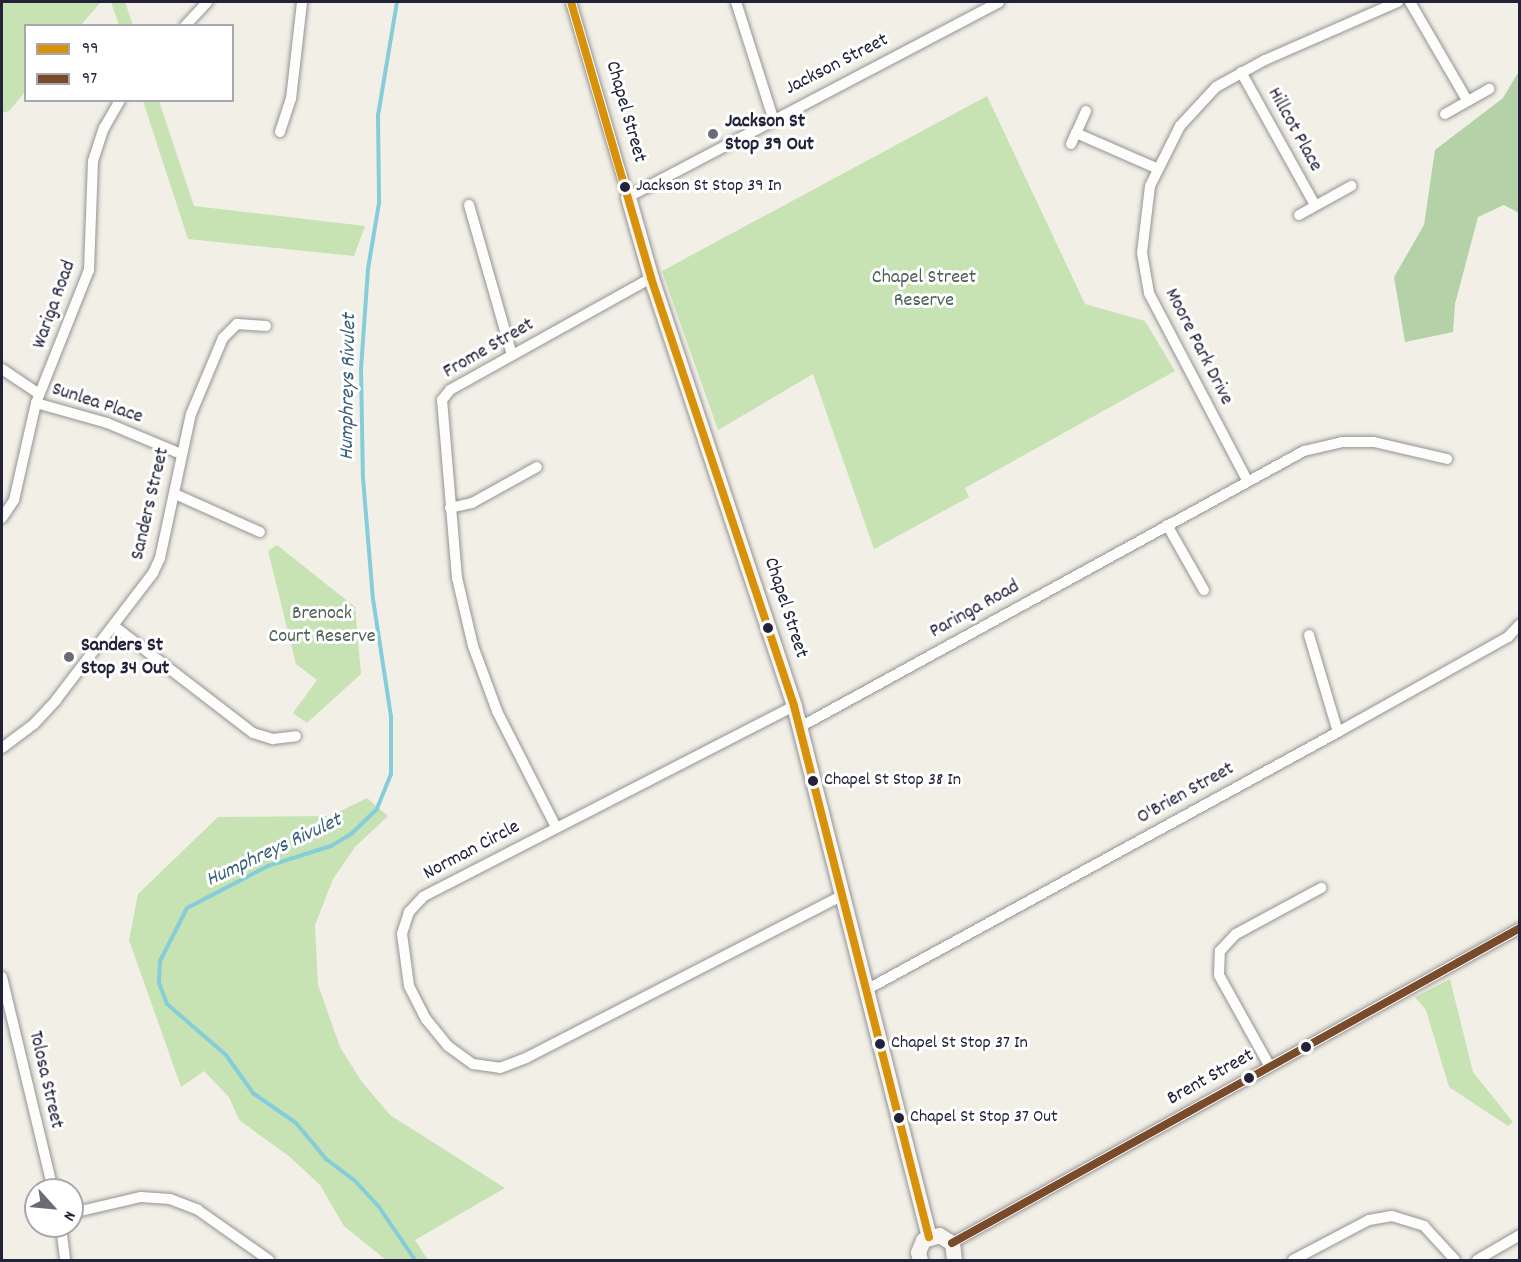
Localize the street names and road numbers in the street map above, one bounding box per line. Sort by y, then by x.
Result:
street label: Jackson Street [781,29,893,101]
street label: Chapel Street [599,59,651,165]
street label: Hillcot Place [1261,84,1327,176]
street label: Wariga Road [28,258,82,352]
street label: Moore Park Drive [1158,285,1238,409]
street label: Frome Street [439,313,539,385]
street label: Sunlea Place [48,378,146,430]
street label: Sanders Street [126,445,176,563]
street label: Chapel Street [757,555,813,661]
street label: Paringa Road [926,576,1024,644]
street label: O'Brien Street [1133,758,1239,830]
street label: Norman Circle [420,816,524,886]
street label: Tolosa Street [22,1029,68,1131]
street label: Brent Street [1163,1044,1259,1112]

